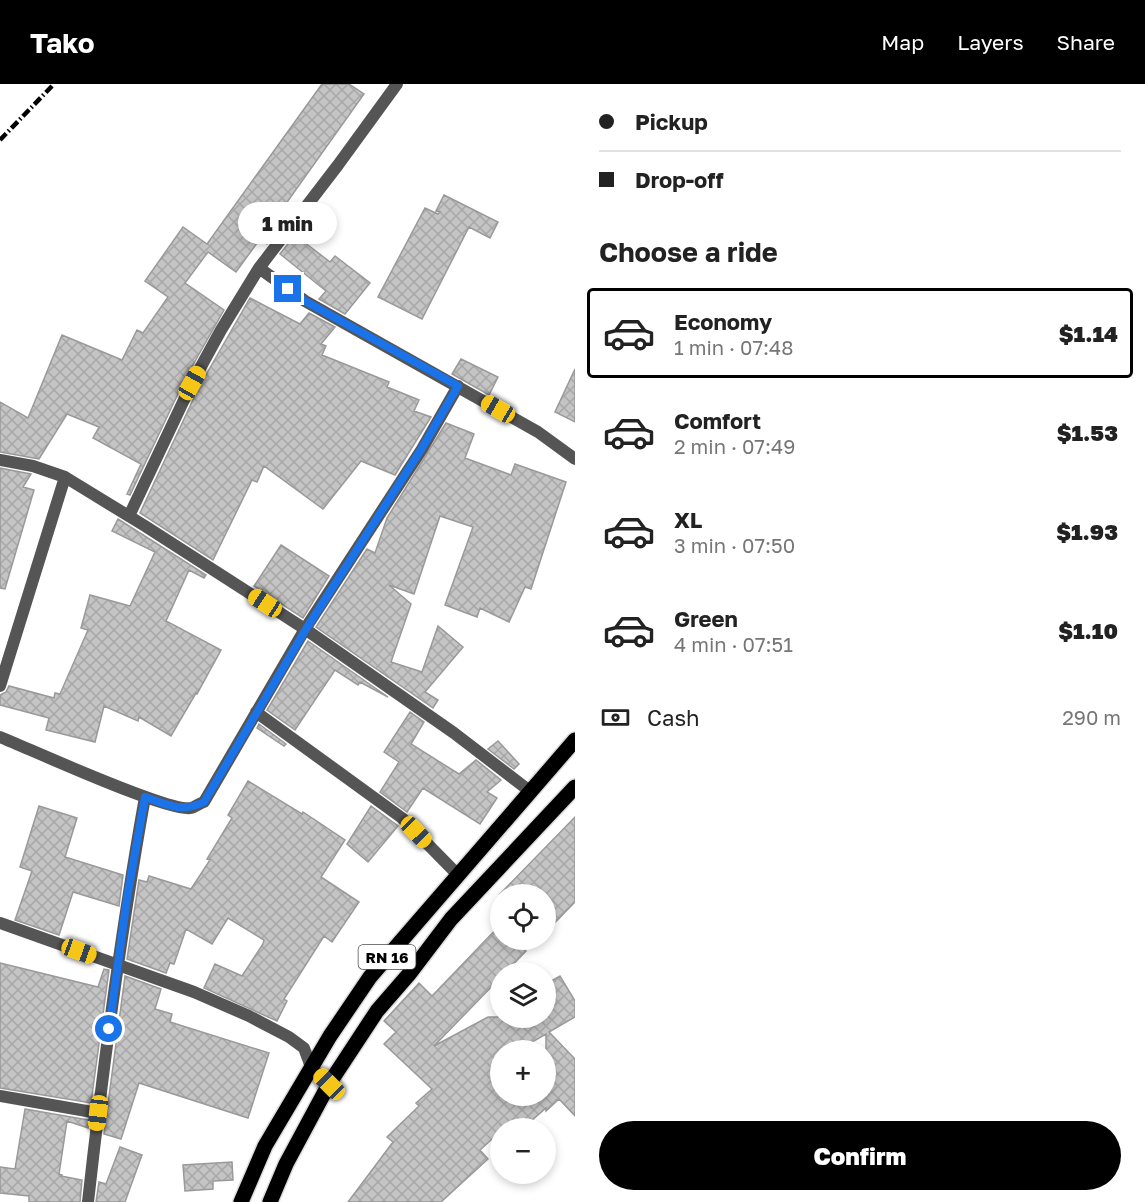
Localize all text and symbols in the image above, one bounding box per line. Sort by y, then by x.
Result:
text: Tako [30,26,95,59]
text: Map [881,29,924,55]
text: Layers [957,29,1024,55]
text: Share [1057,29,1115,55]
text: Pickup [635,108,708,135]
text: Drop-off [635,166,724,193]
callout: 1 min [238,202,338,244]
text: 1 min [262,211,313,235]
text: Choose a ride [599,236,778,268]
route end [274,275,301,302]
icon: car [602,306,656,360]
text: Economy [674,308,772,335]
text: $1.14 [1059,320,1118,347]
text: 1 min · 07:48 [674,335,793,359]
car [175,363,209,403]
car [478,392,518,426]
icon: car [602,405,656,459]
text: Comfort [674,407,761,434]
text: $1.53 [1057,419,1118,446]
text: 2 min · 07:49 [674,434,795,458]
icon: car [602,504,656,558]
text: XL [674,506,702,533]
text: $1.93 [1056,518,1118,545]
text: 3 min · 07:50 [674,533,795,557]
car [245,586,285,620]
icon: car [602,603,656,657]
text: Green [674,605,738,632]
text: $1.10 [1058,617,1118,644]
text: 4 min · 07:51 [674,632,793,656]
icon: cash [599,701,632,734]
text: Cash [647,704,700,731]
text: 290 m [1062,705,1121,729]
car [397,813,435,851]
map controls [490,884,556,1184]
button: locate [490,884,556,950]
car [59,936,99,966]
road number: RN 16 [358,945,416,969]
button: layers [490,962,556,1028]
route start [95,1015,122,1042]
button: + [490,1040,556,1106]
car [310,1065,348,1103]
car [87,1094,109,1132]
button: − [490,1118,556,1184]
button: Confirm [599,1121,1121,1190]

